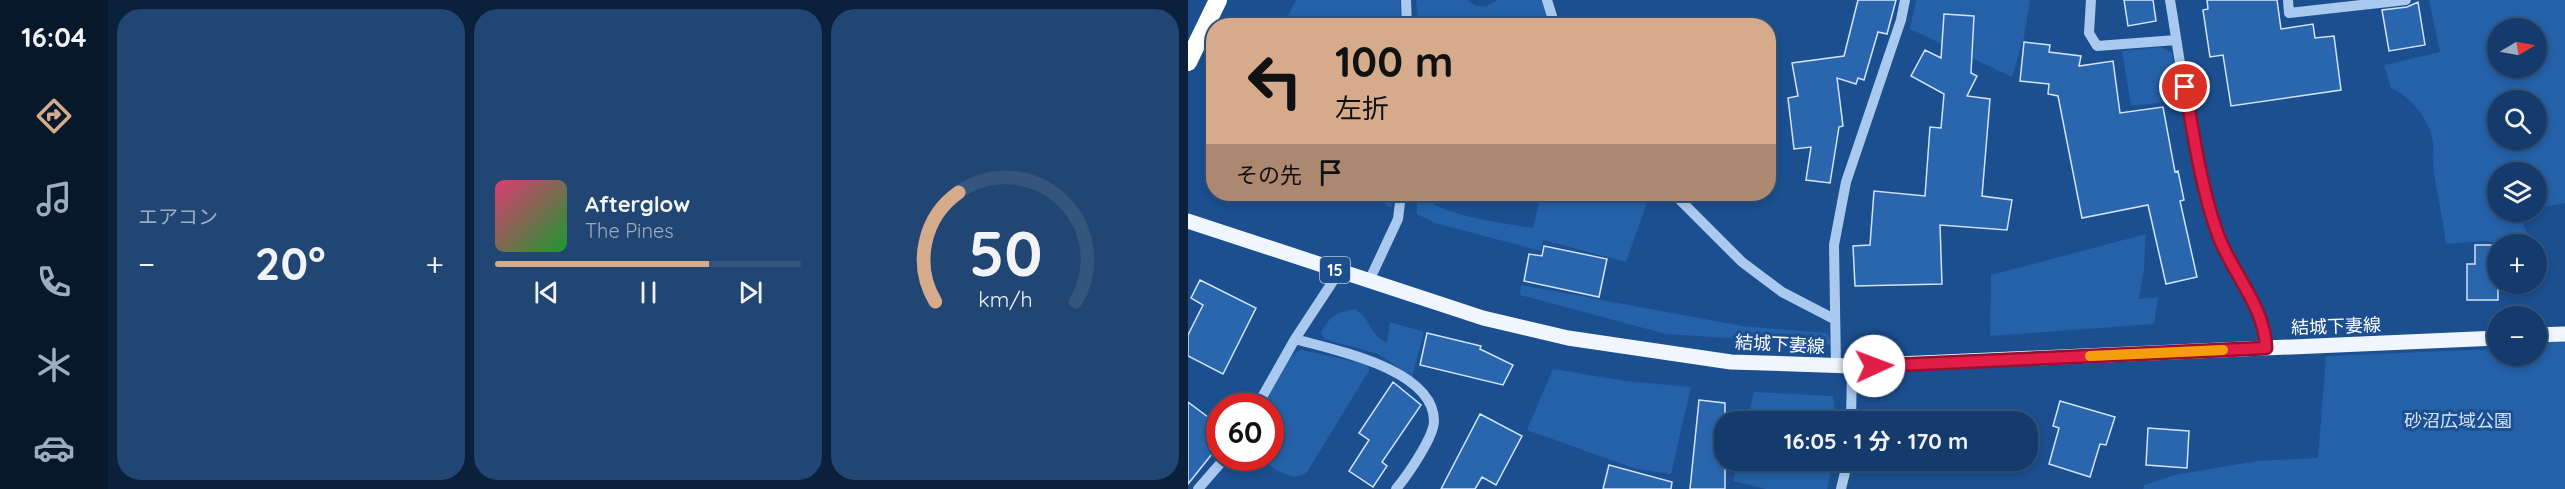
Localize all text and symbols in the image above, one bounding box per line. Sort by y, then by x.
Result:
north arrow [2487,18,2547,78]
map controls [2487,18,2547,366]
text: 16:04 [21,20,87,54]
text: 100 m [1335,35,1453,88]
icon: left [1236,42,1314,120]
pin [2159,61,2210,112]
icon: arrive [2168,70,2201,103]
button: search [2487,90,2547,150]
text: 左折 [1335,91,1389,125]
icon: directions [33,95,75,137]
icon: arrive [1314,156,1347,189]
text: その先 [1236,161,1302,189]
button: layers [2487,162,2547,222]
icon: music [33,178,75,220]
text: Afterglow [585,190,690,218]
text: エアコン [138,204,218,229]
text: 50 [968,214,1042,292]
text: The Pines [585,218,674,243]
button: + [2487,234,2547,294]
text: 20° [255,235,326,291]
text: − [138,243,155,284]
text: + [425,243,444,284]
road number: 15 [1320,257,1350,283]
icon: phone [33,261,75,303]
icon: previous [530,276,563,309]
icon: pause [632,276,665,309]
icon: next [734,276,767,309]
text: km/h [978,286,1032,312]
button: − [2487,306,2547,366]
street label: 結城下妻線 [2291,313,2381,339]
street label: 結城下妻線 [1734,330,1826,358]
position arrow [1842,334,1906,398]
icon: climate [33,344,75,386]
speed limit sign: 60 [1206,393,1284,471]
park label: 砂沼広域公園 [2404,409,2512,432]
icon: car [33,427,75,469]
text: 16:05 · 1 分 · 170 m [1784,427,1968,455]

